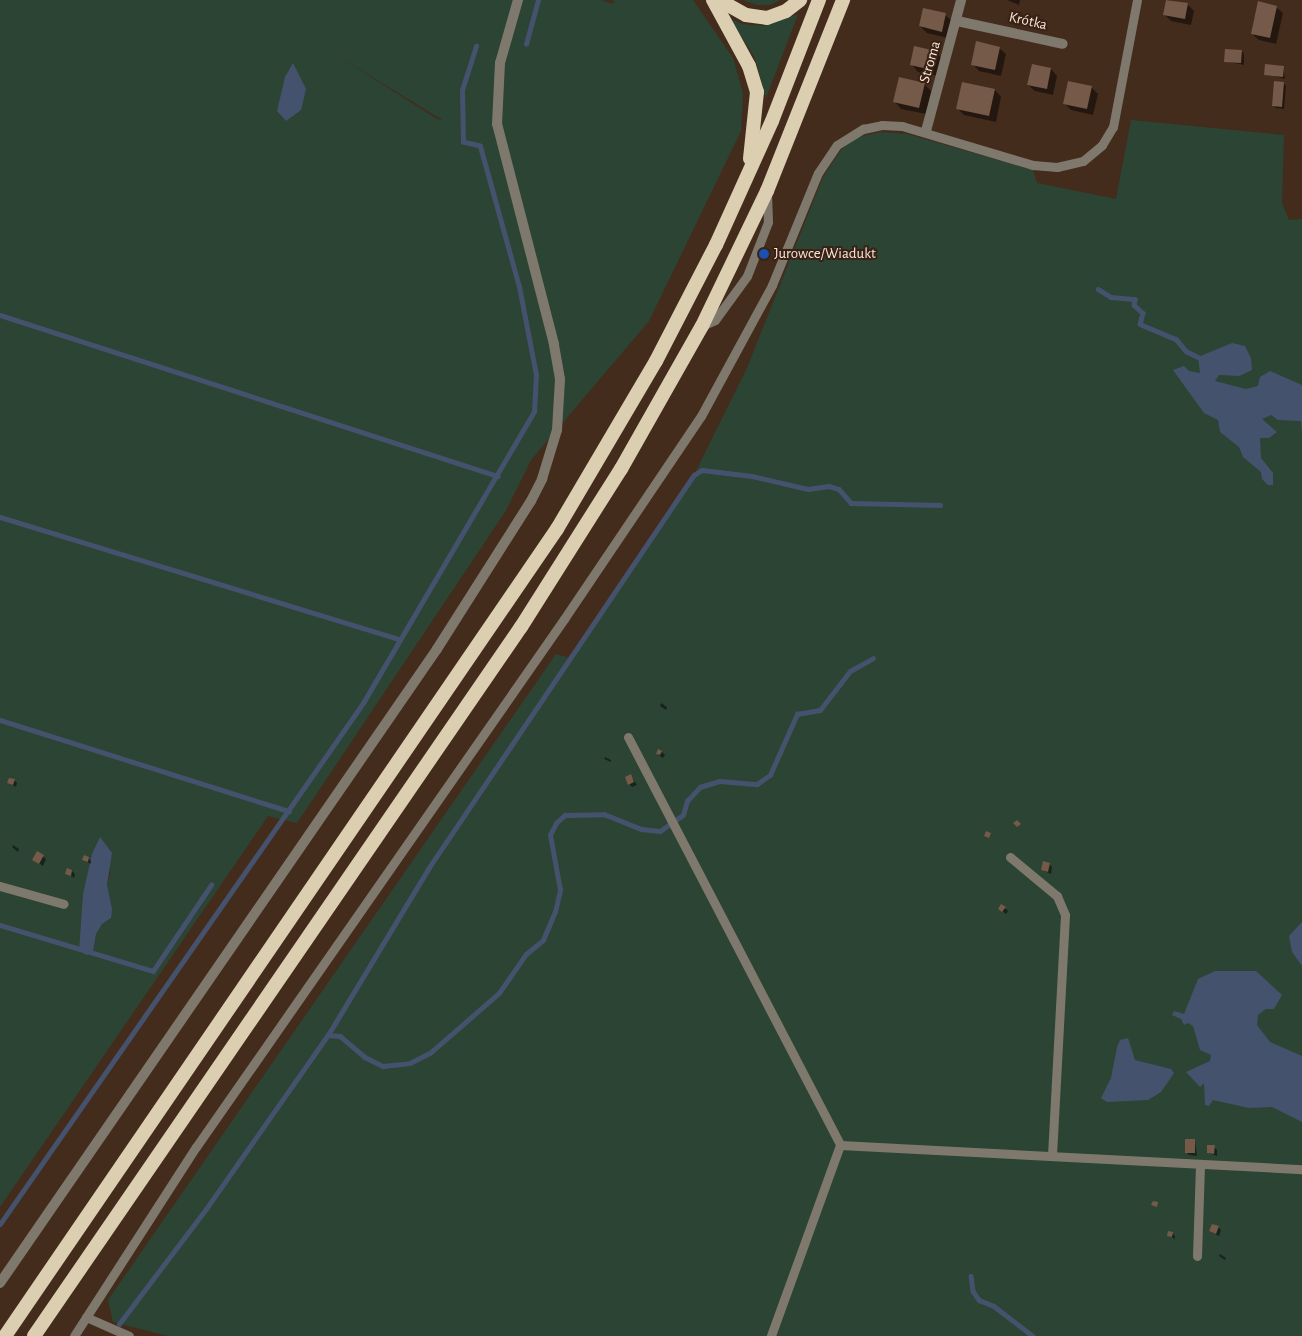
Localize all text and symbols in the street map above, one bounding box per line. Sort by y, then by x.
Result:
street label: Krótka [1007,8,1049,34]
street label: Stroma [915,39,945,85]
place label: Jurowce/Wiadukt [774,245,876,263]
marker: Jurowce/Wiadukt [758,248,770,260]

